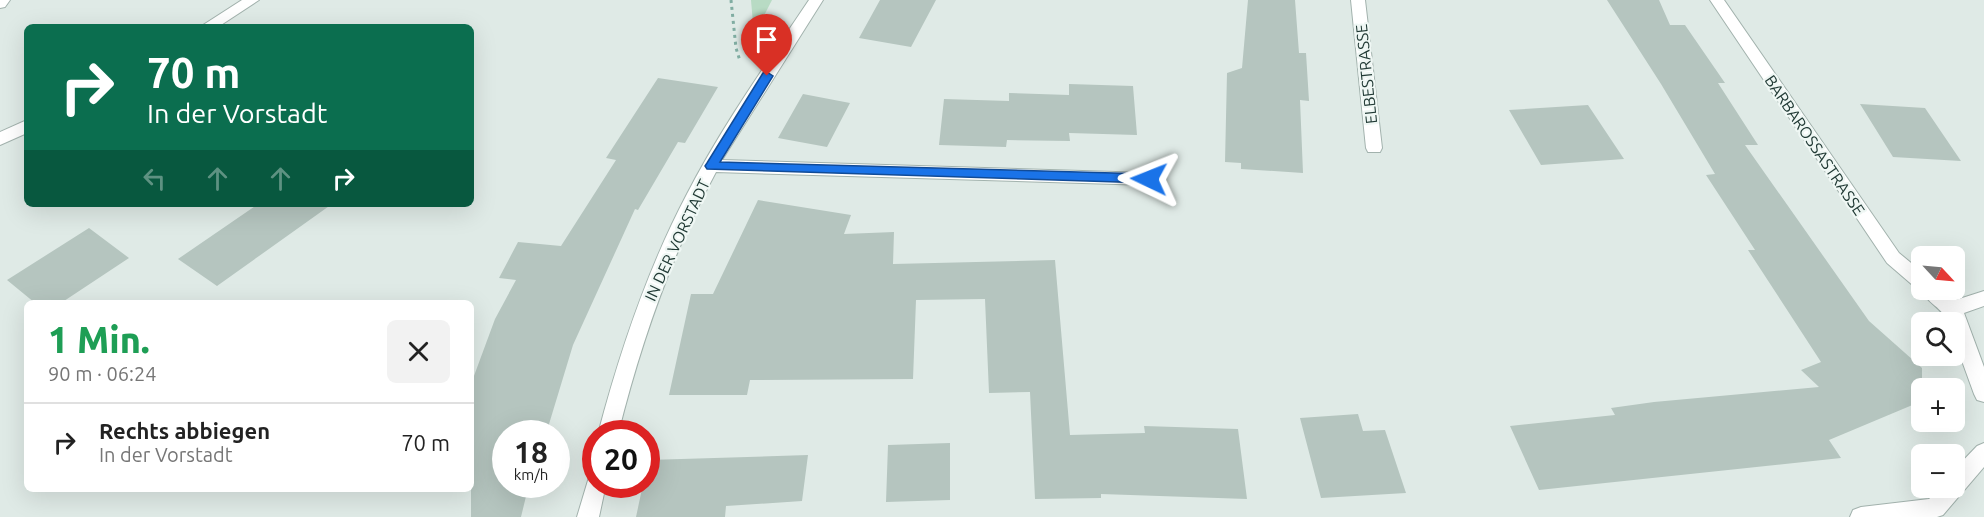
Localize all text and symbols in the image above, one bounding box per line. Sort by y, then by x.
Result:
pin [741,14,792,76]
icon: arrive [750,23,783,56]
street label: ELBESTRASSE [1352,23,1380,125]
icon: right [48,48,126,126]
text: 70 m [147,49,241,96]
street label: BARBAROSSASTRASSE [1761,72,1869,218]
text: In der Vorstadt [147,98,327,128]
position arrow [1117,147,1181,211]
icon: left [138,162,171,195]
icon: ahead [201,162,234,195]
icon: ahead [264,162,297,195]
icon: right [327,162,360,195]
street label: IN DER VORSTADT [641,176,713,304]
north arrow [1911,246,1965,300]
map controls [1911,246,1965,498]
button: search [1911,312,1965,366]
text: 1 Min. [48,319,150,360]
button: close [387,320,450,383]
text: 90 m · 06:24 [48,362,157,385]
button: + [1911,378,1965,432]
text: Rechts abbiegen [99,418,270,443]
speed limit sign: 20 [582,420,660,498]
icon: right [48,426,81,459]
text: 70 m [401,430,450,455]
text: 18 [514,435,548,469]
text: In der Vorstadt [99,443,233,466]
button: − [1911,444,1965,498]
text: km/h [514,466,548,483]

